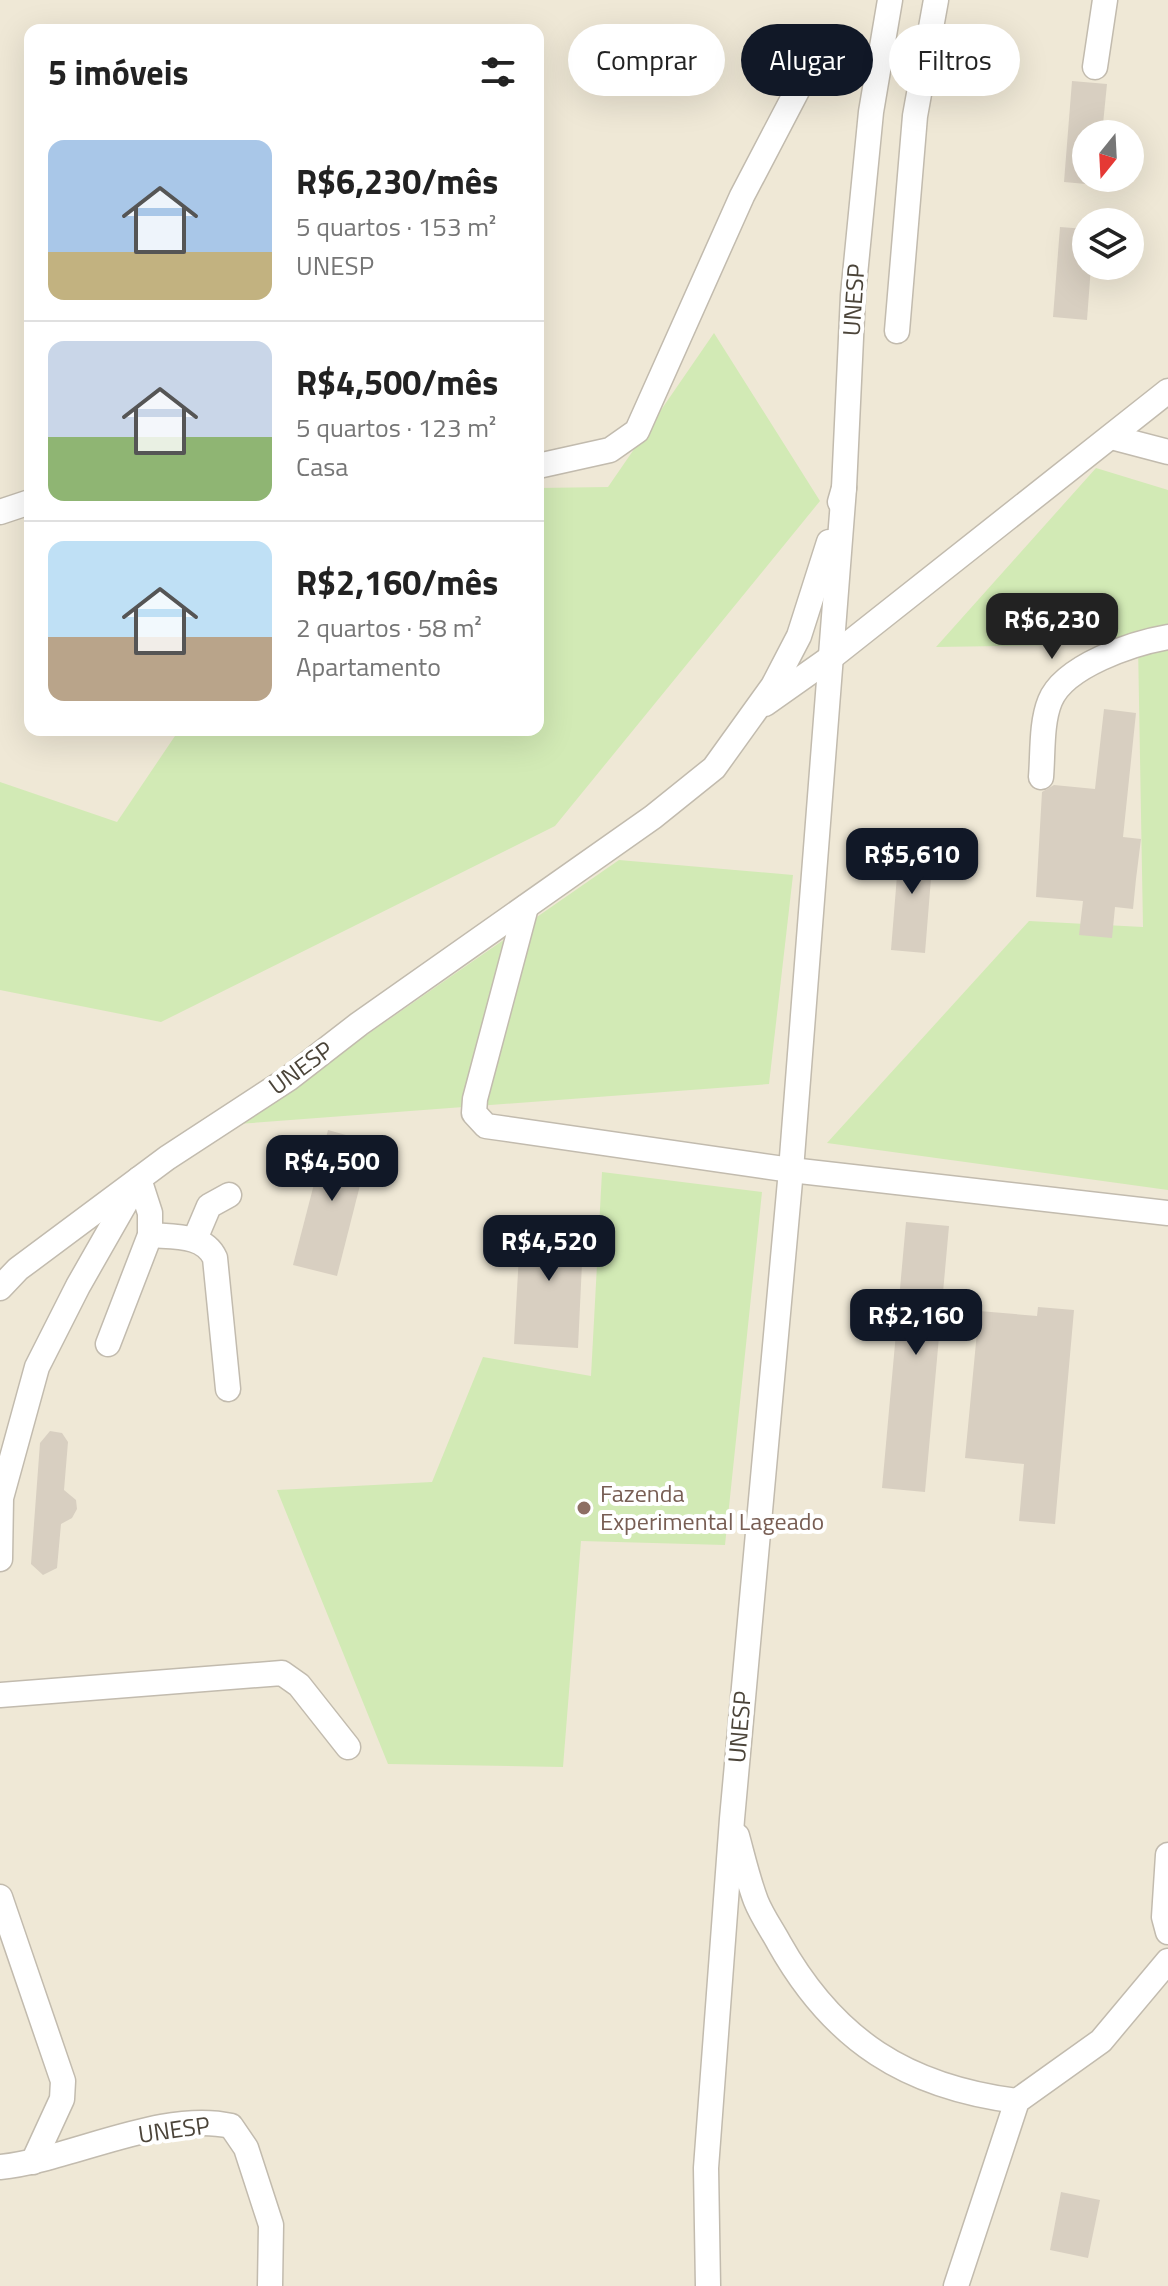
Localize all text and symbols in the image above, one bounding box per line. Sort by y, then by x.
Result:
chip: Comprar [568,24,725,96]
chip: Alugar [741,24,873,96]
chip: Filtros [889,24,1020,96]
text: 5 imóveis [48,46,189,98]
icon: filters [476,50,520,94]
north arrow [1072,120,1144,192]
map controls [1072,120,1144,280]
text: R$6,230/mês [296,155,498,207]
icon: home [112,172,208,268]
text: 5 quartos · 153 m² [296,207,496,246]
button: layers [1072,208,1144,280]
text: UNESP [296,246,374,285]
street label: UNESP [833,263,873,337]
text: R$4,500/mês [296,356,498,408]
icon: home [112,373,208,469]
text: 5 quartos · 123 m² [296,408,496,447]
text: Casa [296,447,348,486]
text: R$2,160/mês [296,556,498,608]
icon: home [112,573,208,669]
pin: R$6,230 [978,593,1126,661]
text: R$6,230 [1004,599,1100,638]
text: 2 quartos · 58 m² [296,608,482,647]
text: Apartamento [296,647,441,686]
pin: R$5,610 [838,828,986,896]
text: R$5,610 [864,834,960,873]
street label: UNESP [261,1031,340,1103]
pin: R$4,500 [258,1135,406,1203]
text: R$4,500 [284,1141,380,1180]
pin: R$4,520 [475,1215,623,1283]
text: R$4,520 [501,1221,597,1260]
pin: R$2,160 [842,1289,990,1357]
text: R$2,160 [868,1295,964,1334]
place label: Fazenda Experimental Lageado [600,1475,824,1539]
marker: Fazenda Experimental Lageado [575,1499,593,1517]
street label: UNESP [718,1689,760,1764]
street label: UNESP [136,2106,212,2152]

